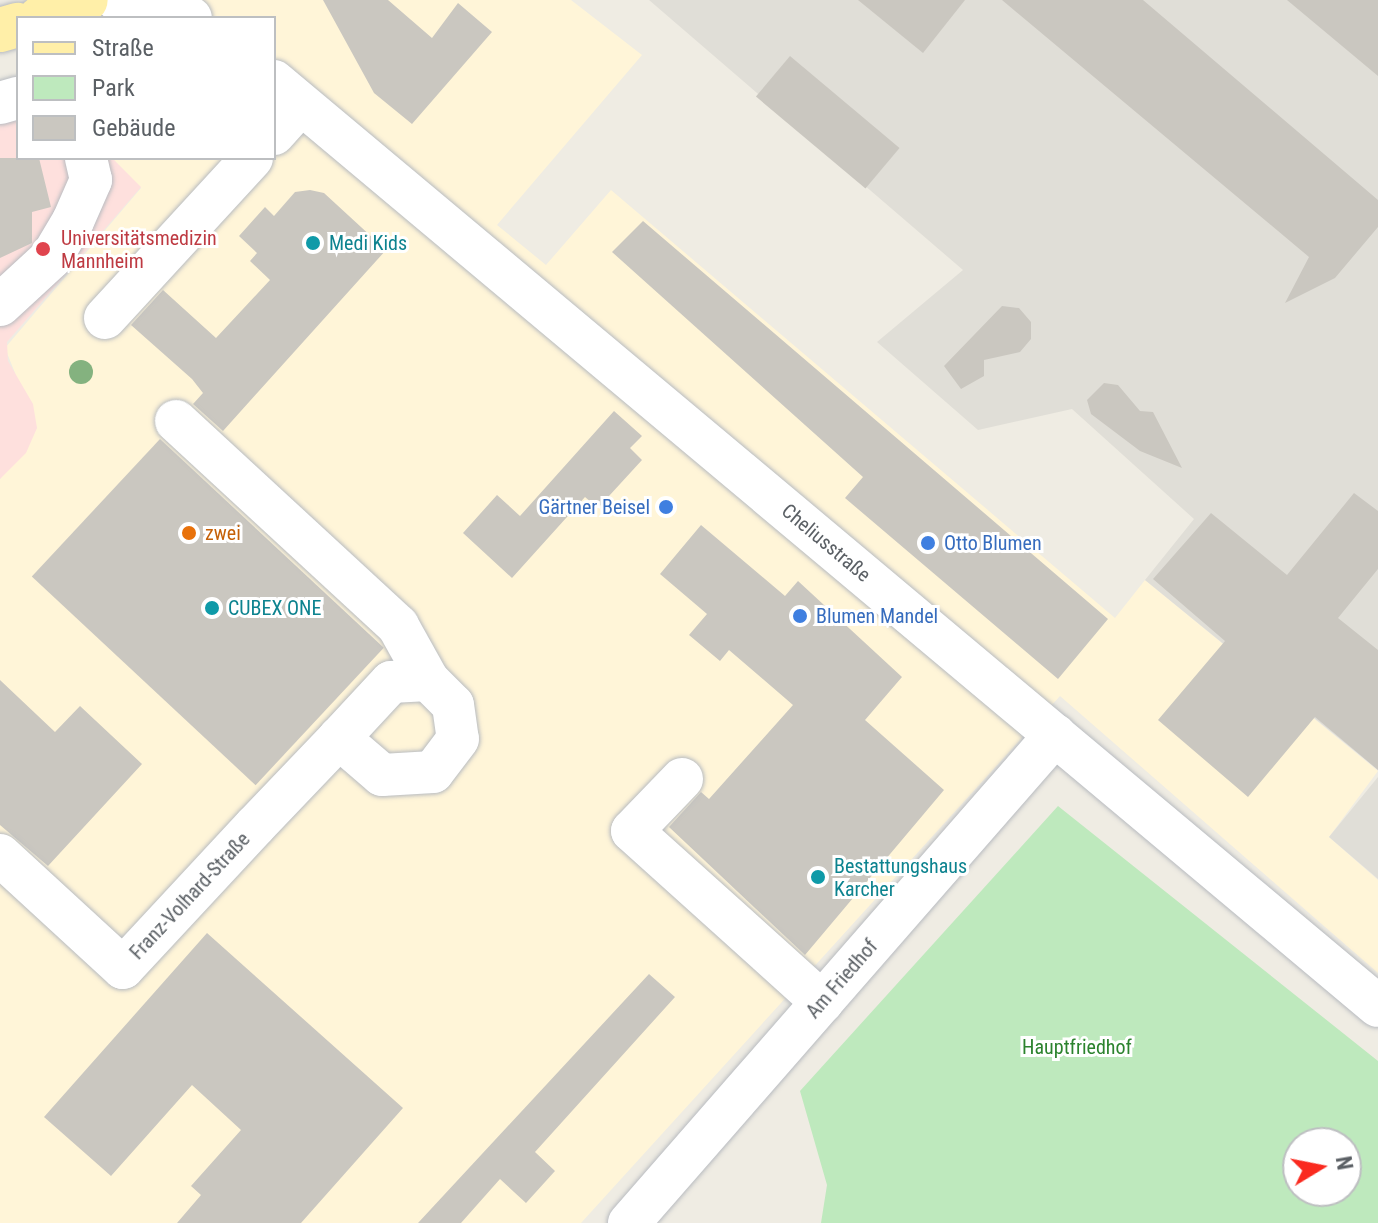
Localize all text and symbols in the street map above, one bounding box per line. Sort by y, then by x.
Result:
legend [16,16,276,160]
text: Straße [92,34,154,62]
text: Park [92,74,135,102]
text: Gebäude [92,114,176,142]
place label: Universitätsmedizin Mannheim [61,226,217,273]
place label: Medi Kids [329,231,407,255]
marker: Medi Kids [304,234,322,252]
marker: Universitätsmedizin Mannheim [32,238,54,260]
place label: Gärtner Beisel [538,495,650,519]
marker: Gärtner Beisel [657,498,675,516]
street label: Cheliusstraße [777,499,875,587]
place label: zwei [205,521,241,545]
marker: zwei [180,524,198,542]
place label: Otto Blumen [944,531,1042,555]
marker: Otto Blumen [919,534,937,552]
place label: CUBEX ONE [228,596,321,620]
marker: CUBEX ONE [203,599,221,617]
place label: Blumen Mandel [816,604,938,628]
marker: Blumen Mandel [791,607,809,625]
street label: Franz-Volhard-Straße [125,828,255,964]
place label: Bestattungshaus Karcher [834,854,967,901]
marker: Bestattungshaus Karcher [809,868,827,886]
street label: Am Friedhof [801,935,883,1023]
park label: Hauptfriedhof [1022,1035,1132,1059]
north arrow [1282,1127,1362,1207]
text: N [1331,1154,1358,1172]

